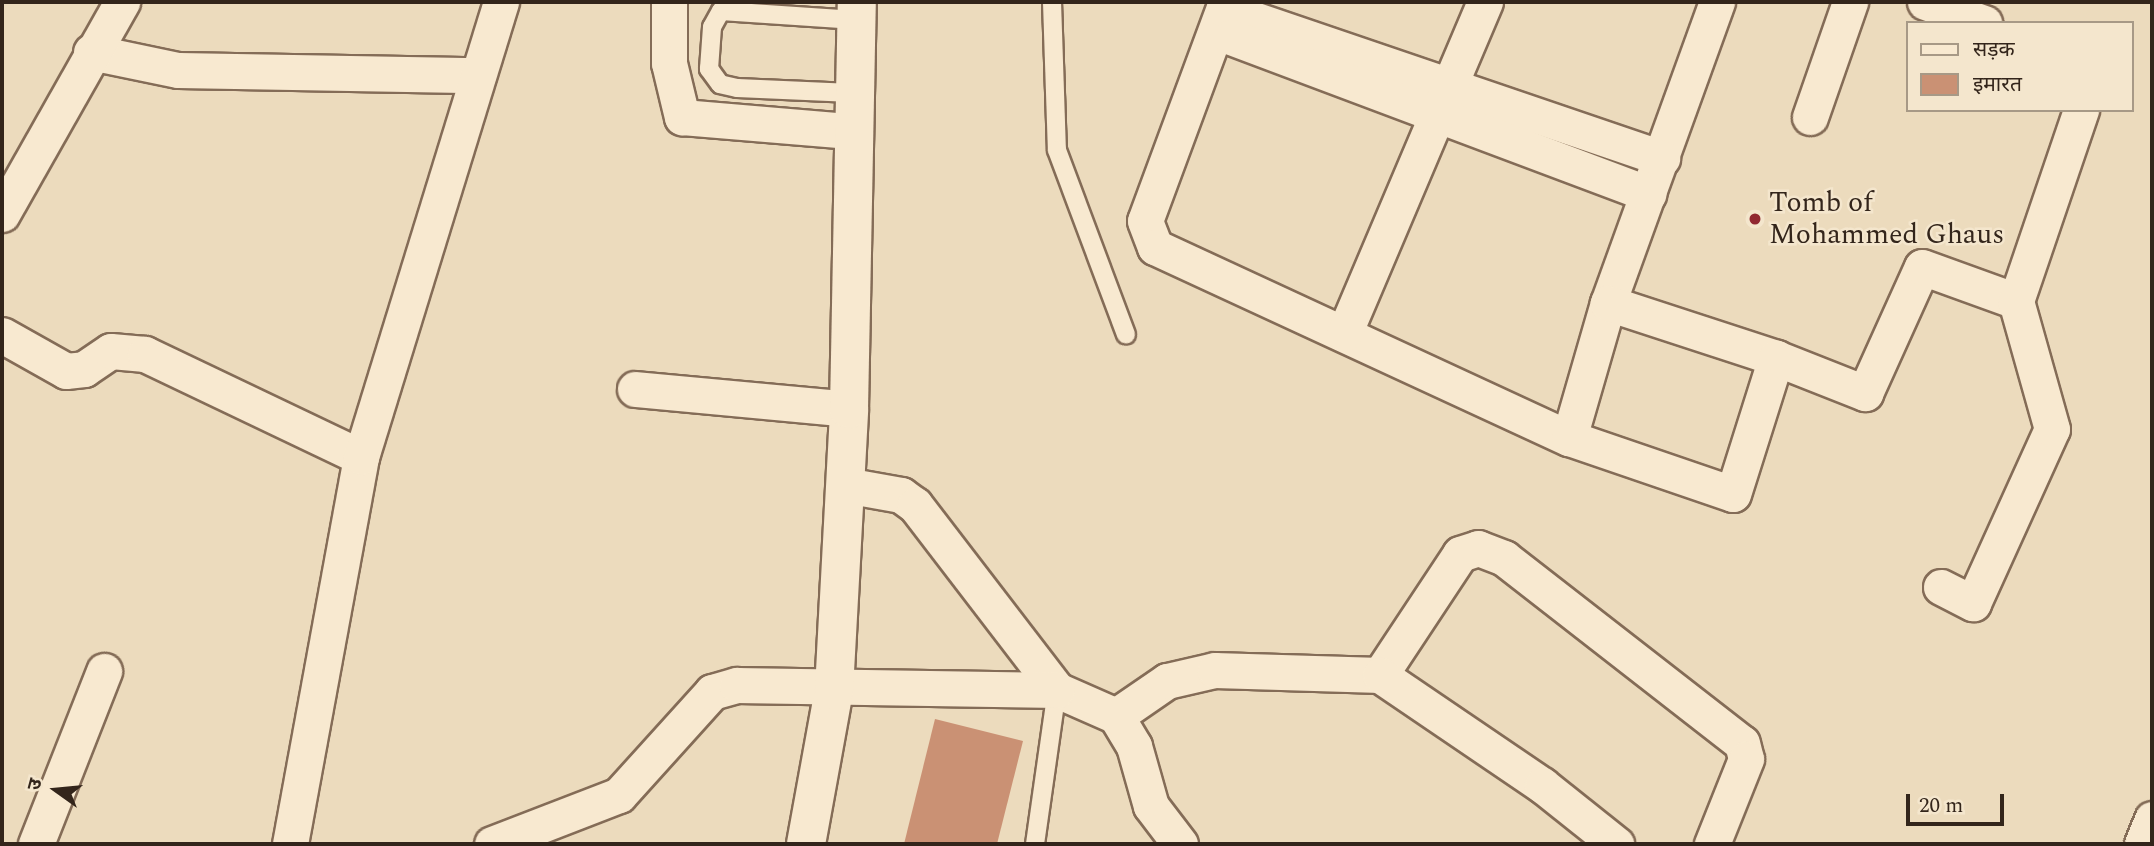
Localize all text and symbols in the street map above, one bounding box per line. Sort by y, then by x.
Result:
legend [1906,21,2133,112]
text: सड़क [1973,34,2015,66]
text: इमारत [1973,69,2022,101]
place label: Tomb of Mohammed Ghaus [1769,186,2004,252]
marker: Tomb of Mohammed Ghaus [1747,211,1763,227]
north arrow [21,755,91,825]
text: उ [20,775,51,794]
scale bar [1909,780,2007,824]
text: 20 m [1919,790,1963,822]

